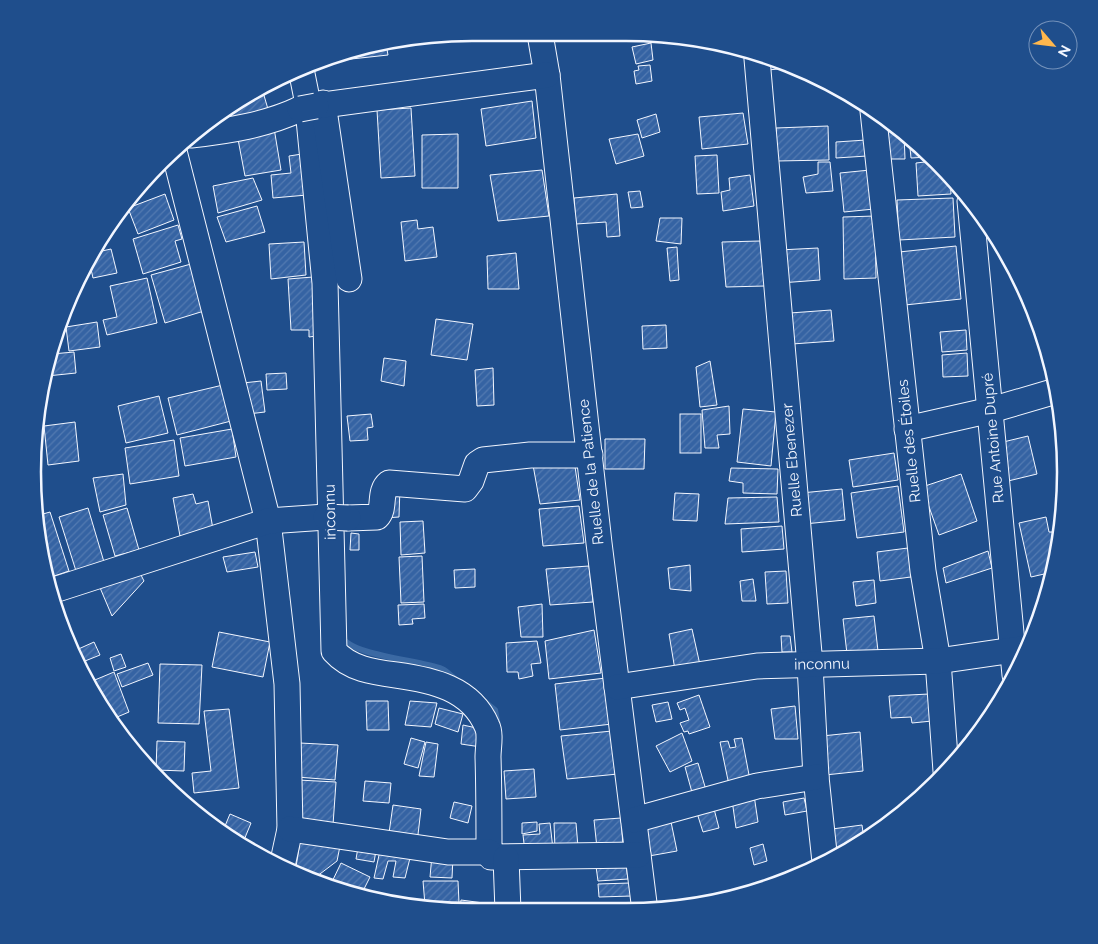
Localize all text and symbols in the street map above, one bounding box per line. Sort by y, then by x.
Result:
north arrow [1028,20,1078,70]
text: N [1055,43,1074,60]
street label: Rue Antoine Dupré [978,372,1008,504]
street label: Ruelle des Étoiles [894,379,924,503]
street label: Ruelle de la Patience [574,398,608,546]
street label: Ruelle Ebenezer [778,402,806,518]
street label: inconnu [321,484,339,540]
street label: inconnu [794,655,850,673]

